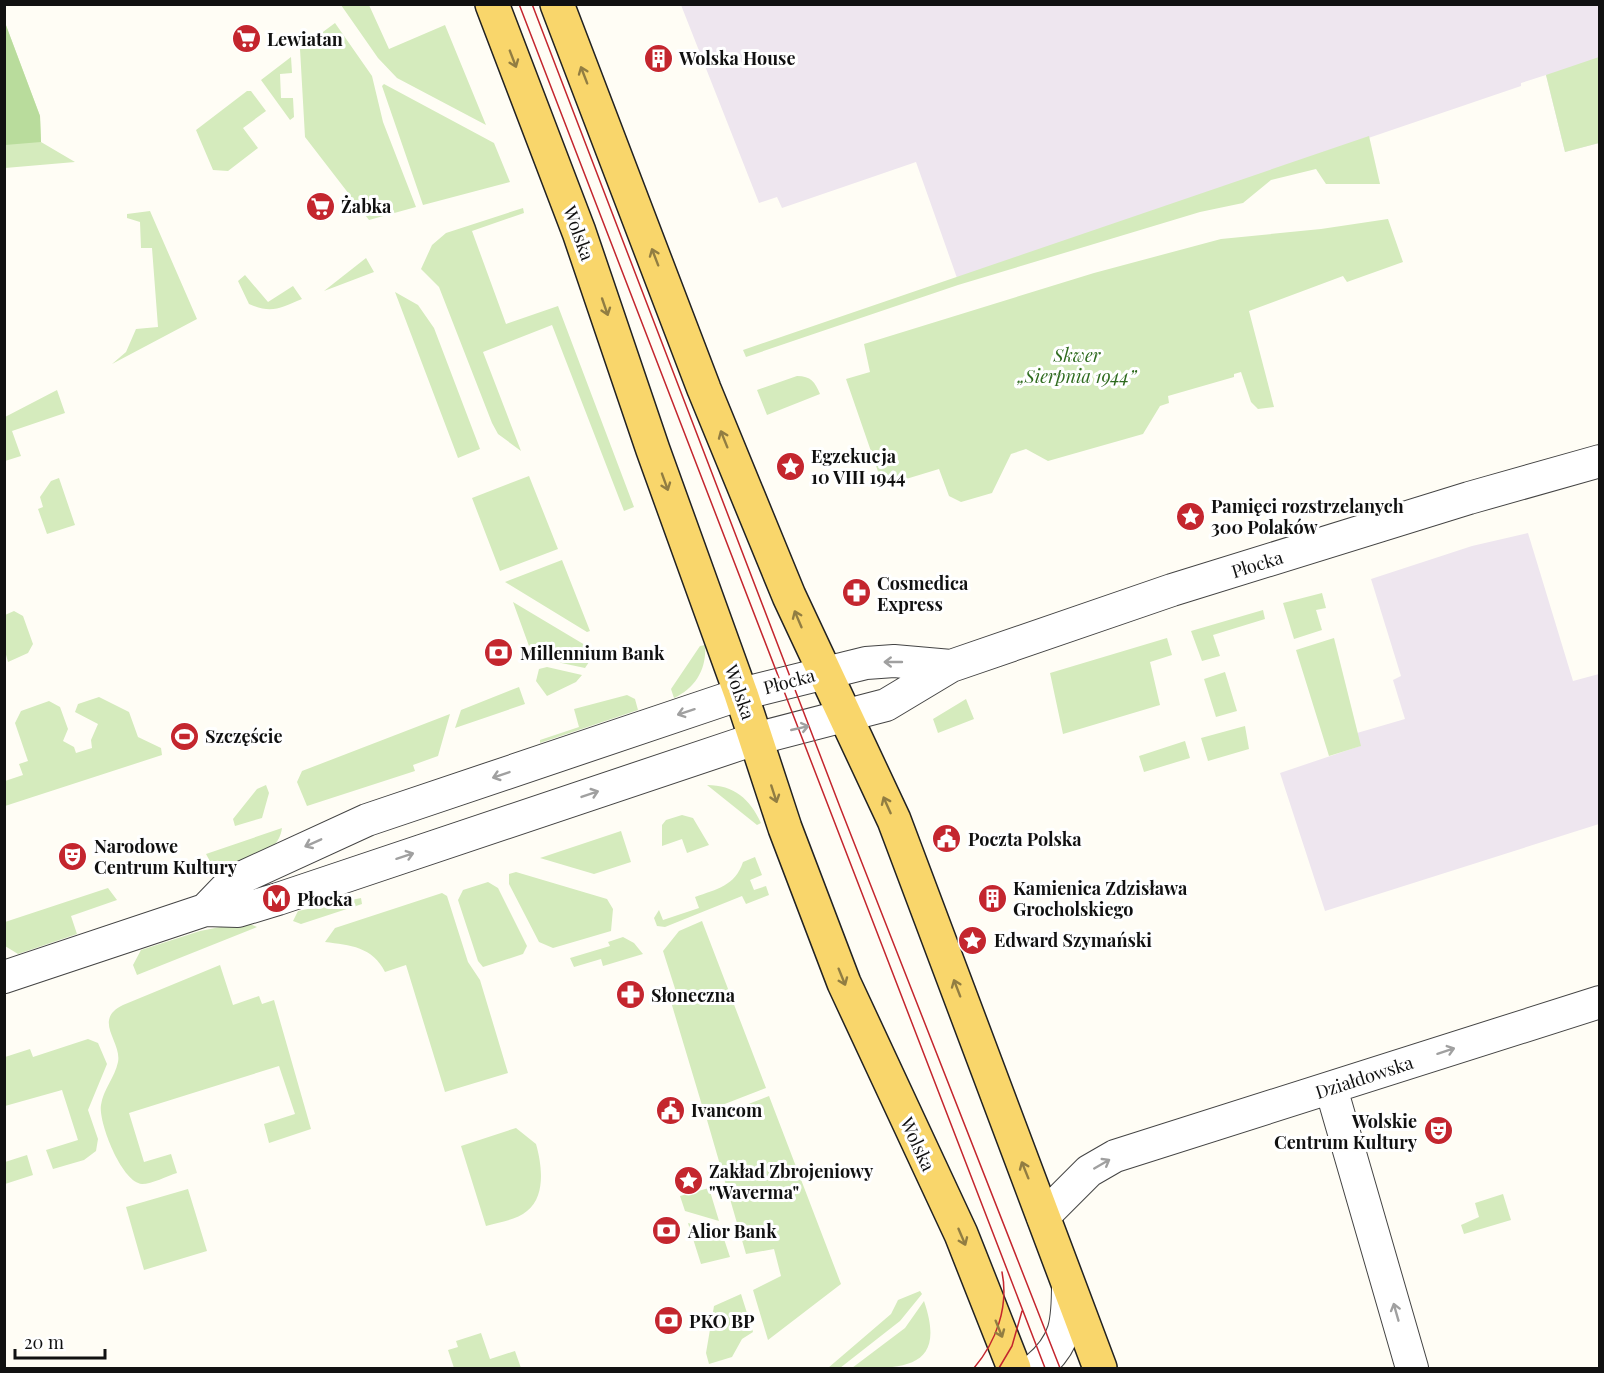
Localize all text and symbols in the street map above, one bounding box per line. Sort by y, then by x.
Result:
supermarket icon: Lewiatan [230,23,262,55]
place label: Lewiatan [267,27,343,51]
building icon: Wolska House [642,42,674,74]
place label: Wolska House [678,46,796,70]
one-way arrow [508,49,519,68]
one-way arrow [578,66,589,85]
supermarket icon: Żabka [304,190,336,222]
place label: Żabka [341,194,392,218]
street label: Wolska [558,201,600,264]
one-way arrow [649,248,660,266]
one-way arrow [600,297,611,316]
park label: Skwer „Sierpnia 1944” [1016,343,1137,388]
one-way arrow [718,430,729,449]
place label: Egzekucja 10 VIII 1944 [811,444,905,489]
place icon: Egzekucja 10 VIII 1944 [774,450,806,482]
one-way arrow [660,472,671,491]
place label: Pamięci rozstrzelanych 300 Polaków [1211,494,1404,539]
place icon: Pamięci rozstrzelanych 300 Polaków [1174,500,1206,532]
street label: Płocka [1228,545,1286,583]
place label: Cosmedica Express [877,571,969,616]
pharmacy icon: Cosmedica Express [840,577,872,609]
one-way arrow [792,611,804,629]
bank icon: Millennium Bank [483,637,515,669]
place label: Millennium Bank [520,641,665,665]
one-way arrow [884,656,904,668]
street label: Wolska [719,660,761,723]
street label: Płocka [760,663,818,699]
one-way arrow [677,708,696,719]
sports icon: Szczęście [168,720,200,752]
one-way arrow [790,721,809,733]
place label: Szczęście [205,724,282,748]
one-way arrow [492,770,511,781]
one-way arrow [769,784,780,803]
one-way arrow [580,788,599,799]
one-way arrow [881,797,893,815]
public building icon: Poczta Polska [931,823,963,855]
place label: Poczta Polska [968,827,1082,851]
place label: Narodowe Centrum Kultury [94,834,238,879]
one-way arrow [305,838,323,850]
theatre icon: Narodowe Centrum Kultury [57,840,89,872]
one-way arrow [395,849,414,860]
place label: Kamienica Zdzisława Grocholskiego [1013,876,1188,921]
building icon: Kamienica Zdzisława Grocholskiego [976,882,1008,914]
metro station icon: Płocka [260,883,292,915]
place label: Płocka [297,887,353,911]
place icon: Edward Szymański [957,924,989,956]
place label: Edward Szymański [994,928,1152,952]
one-way arrow [837,967,848,986]
pharmacy icon: Słoneczna [614,979,646,1011]
one-way arrow [951,979,962,997]
place label: Słoneczna [651,983,736,1007]
one-way arrow [1436,1045,1455,1056]
street label: Działdowska [1312,1050,1416,1104]
public building icon: Ivancom [654,1094,686,1126]
place label: Ivancom [691,1098,763,1122]
place label: Wolskie Centrum Kultury [1274,1109,1418,1154]
street label: Wolska [895,1112,941,1175]
theatre icon: Wolskie Centrum Kultury [1422,1115,1454,1147]
one-way arrow [1093,1158,1110,1170]
place label: Zakład Zbrojeniowy "Waverma" [709,1159,874,1204]
one-way arrow [1019,1162,1030,1180]
place icon: Zakład Zbrojeniowy "Waverma" [672,1165,704,1197]
bank icon: Alior Bank [651,1215,683,1247]
place label: Alior Bank [687,1219,777,1243]
one-way arrow [957,1228,968,1246]
one-way arrow [1390,1303,1401,1322]
bank icon: PKO BP [652,1305,684,1337]
place label: PKO BP [689,1309,755,1333]
one-way arrow [994,1319,1005,1338]
scale bar [15,1322,105,1360]
text: 20 m [24,1330,64,1354]

